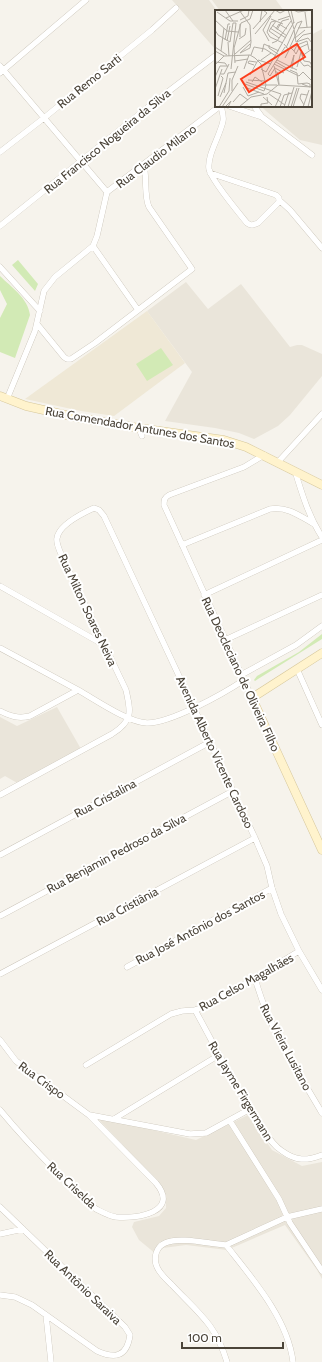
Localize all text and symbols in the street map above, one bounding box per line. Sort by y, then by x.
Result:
inset map [215,10,312,107]
street label: Rua Remo Sarti [54,51,124,111]
street label: Rua Francisco Nogueira da Silva [41,85,173,197]
street label: Rua Claudio Milano [113,121,199,191]
street label: Rua Comendador Antunes dos Santos [44,403,236,451]
street label: Rua Milton Soares Neiva [55,551,121,669]
street label: Rua Deocleciano de Oliveira Filho [199,594,284,754]
street label: Avenida Alberto Vicente Cardoso [173,673,257,831]
street label: Rua Cristalina [71,775,139,821]
street label: Rua Benjamin Pedroso da Silva [44,810,188,896]
street label: Rua Cristiânia [94,883,161,929]
street label: Rua José Antônio dos Santos [133,887,267,967]
street label: Rua Celso Magalhães [196,950,296,1014]
street label: Rua Vieira Lusitano [257,1001,315,1093]
street label: Rua Jayme Firgermann [205,1038,277,1144]
street label: Rua Crispo [16,1058,68,1102]
street label: Rua Criselda [44,1158,100,1212]
street label: Rua Antônio Saraiva [41,1246,125,1328]
scale bar [182,1324,283,1350]
text: 100 m [188,1330,222,1345]

